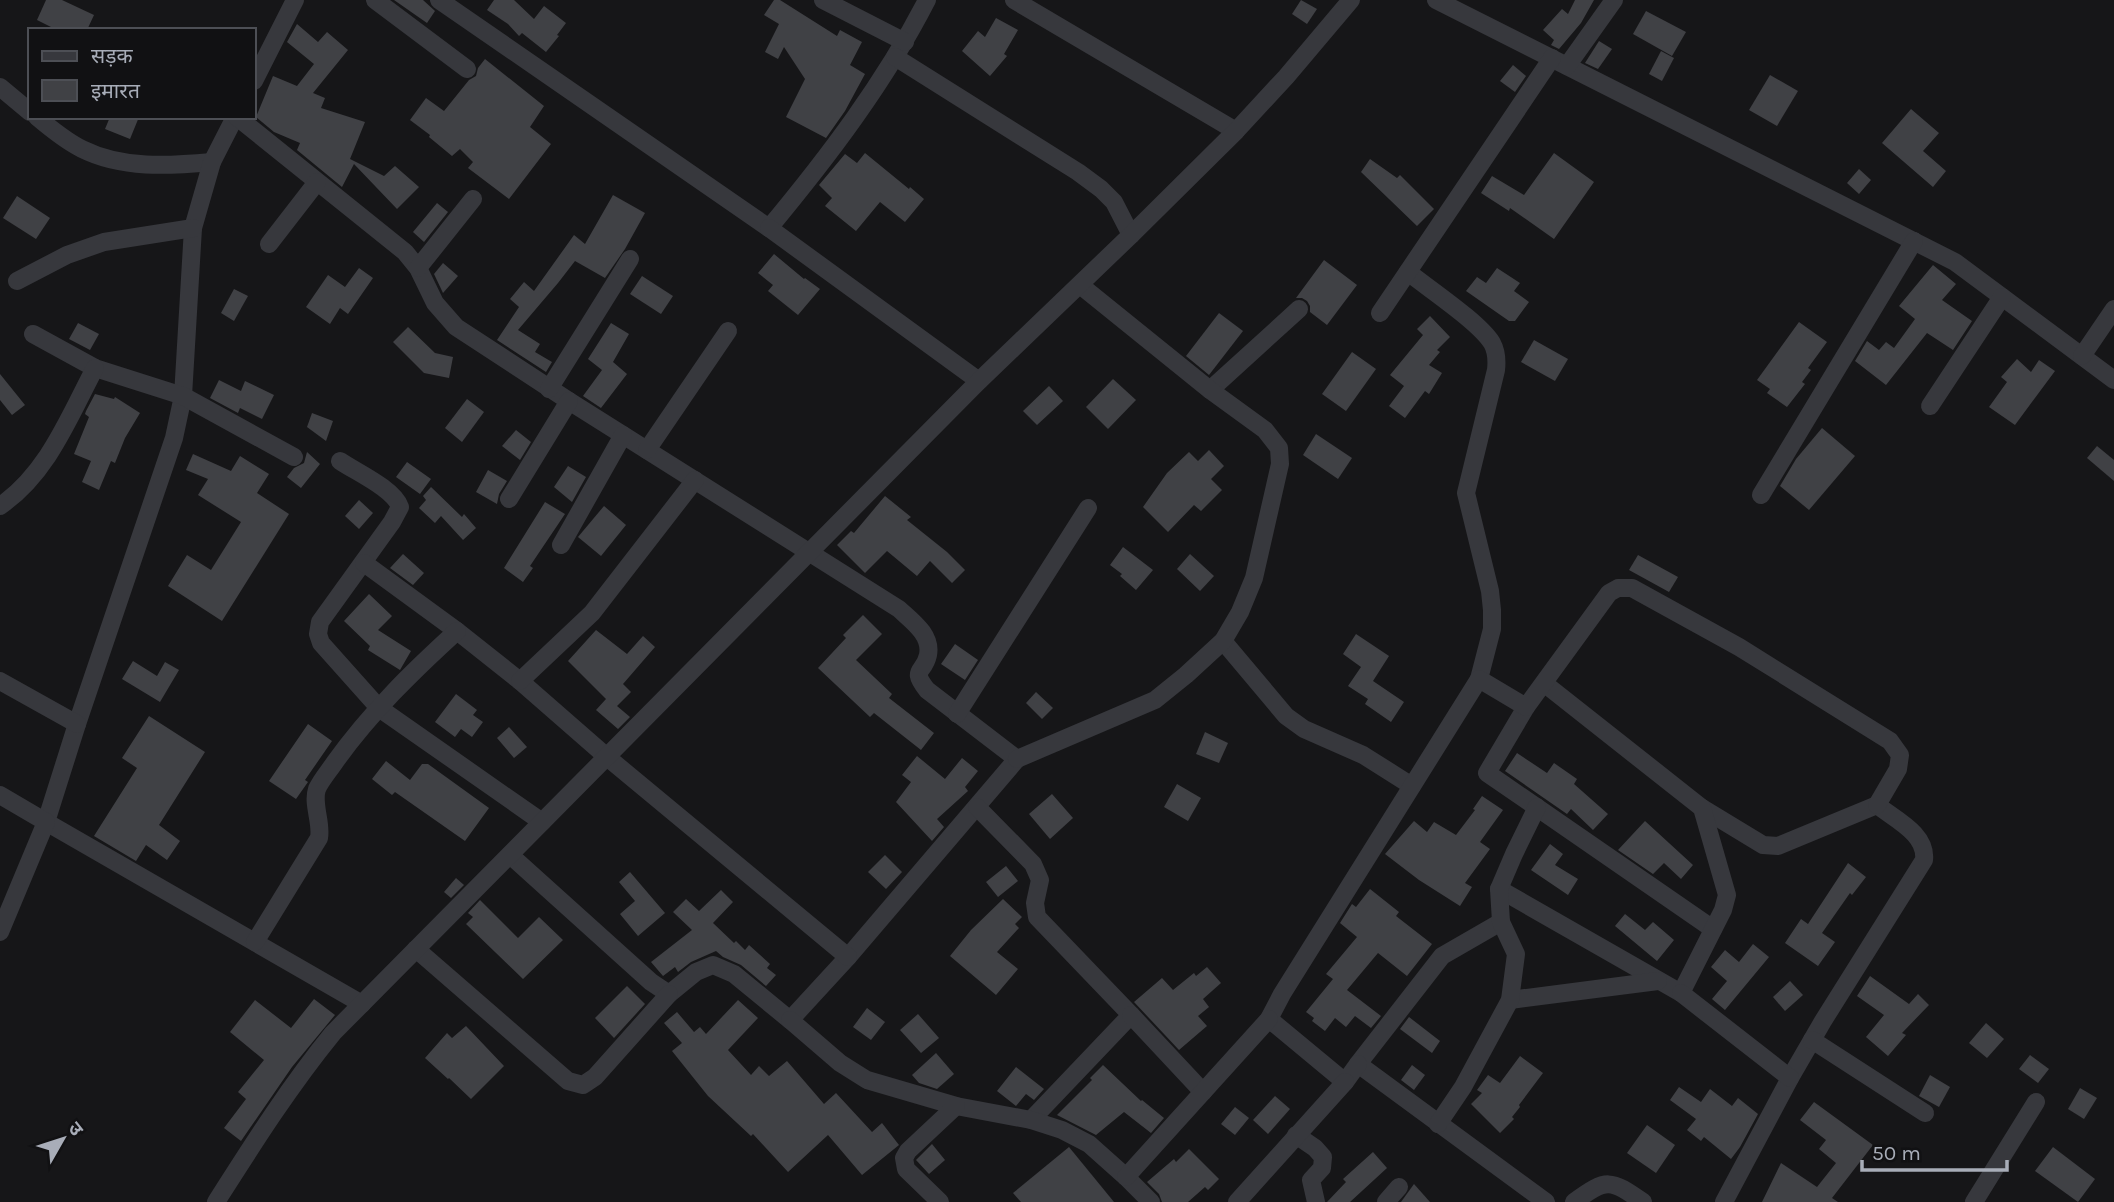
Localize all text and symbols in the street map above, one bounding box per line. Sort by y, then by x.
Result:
legend [28,28,256,119]
text: सड़क [91,44,133,68]
text: इमारत [91,79,141,103]
north arrow [28,1104,98,1174]
text: उ [63,1118,88,1141]
scale bar [1862,1128,2007,1172]
text: 50 m [1872,1141,1921,1165]

